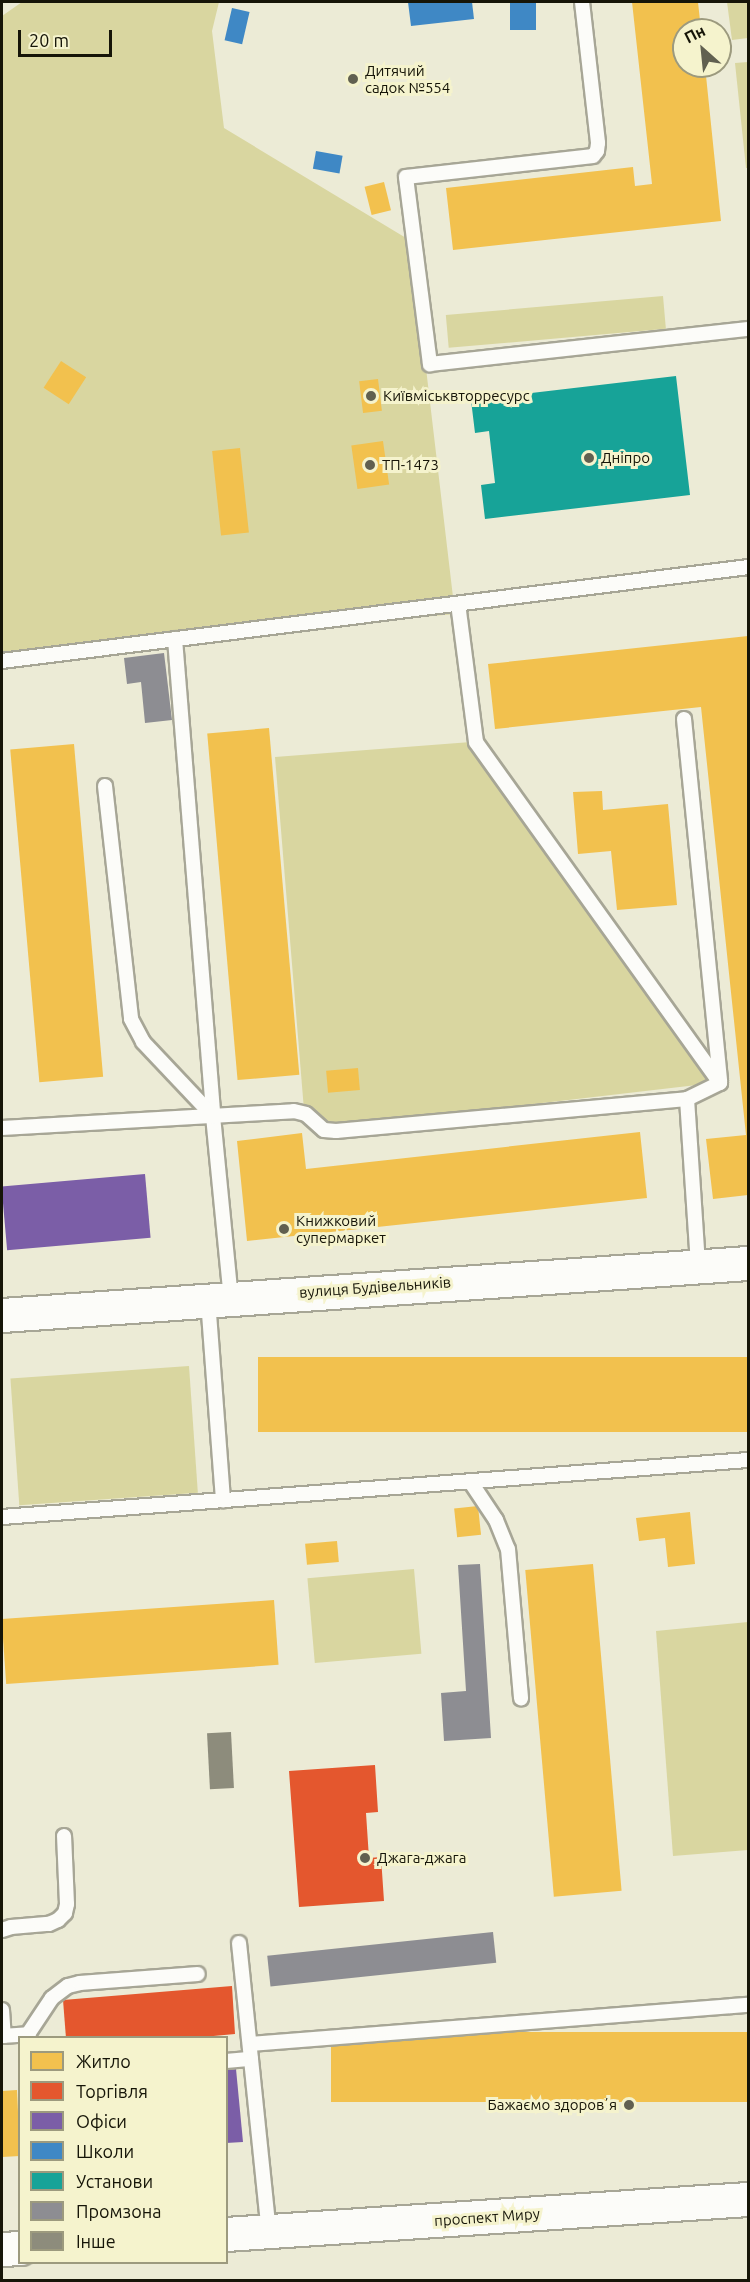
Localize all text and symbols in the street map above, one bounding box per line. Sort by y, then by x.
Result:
scale bar [21,18,116,56]
north arrow [672,18,732,78]
text: Пн [681,21,708,47]
text: 20 m [29,30,69,50]
place label: Дитячий садок №554 [365,61,450,96]
marker: Дитячий садок №554 [346,72,360,86]
place label: Київміськвторресурс [383,387,530,405]
marker: Київміськвторресурс [364,389,378,403]
place label: Дніпро [601,449,650,467]
marker: Дніпро [582,451,596,465]
place label: ТП-1473 [382,456,439,474]
marker: ТП-1473 [363,458,377,472]
place label: Книжковий супермаркет [296,1211,386,1246]
marker: Книжковий супермаркет [277,1222,291,1236]
street label: вулиця Будівельників [298,1273,452,1301]
place label: Джага-джага [377,1849,466,1867]
marker: Джага-джага [358,1851,372,1865]
legend [18,2036,228,2264]
text: Житло [76,2051,131,2071]
text: Торгівля [76,2081,148,2101]
place label: Бажаємо здоровʼя [488,2096,617,2114]
marker: Бажаємо здоровʼя [622,2098,636,2112]
text: Офіси [76,2111,127,2131]
text: Школи [76,2141,134,2161]
text: Установи [76,2171,153,2191]
text: Промзона [76,2201,161,2221]
street label: проспект Миру [434,2204,540,2230]
text: Інше [76,2231,116,2251]

